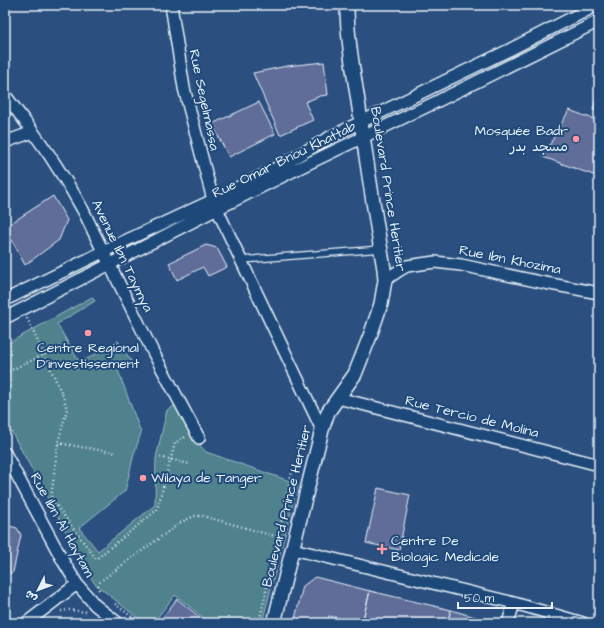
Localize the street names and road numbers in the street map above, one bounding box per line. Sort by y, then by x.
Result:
street label: Rue Segelmassa [184,48,224,152]
street label: Boulevard Prince Heritier [365,105,411,273]
street label: Rue Omar Bnou Khattab [209,116,359,203]
street label: Avenue Ibn Taymya [86,196,158,316]
street label: Rue Ibn Khozima [457,240,563,280]
street label: Rue Tercio de Molina [403,391,541,443]
street label: Boulevard Prince Heritier [257,423,317,589]
street label: Rue Ibn Al Haytam [25,469,99,581]

